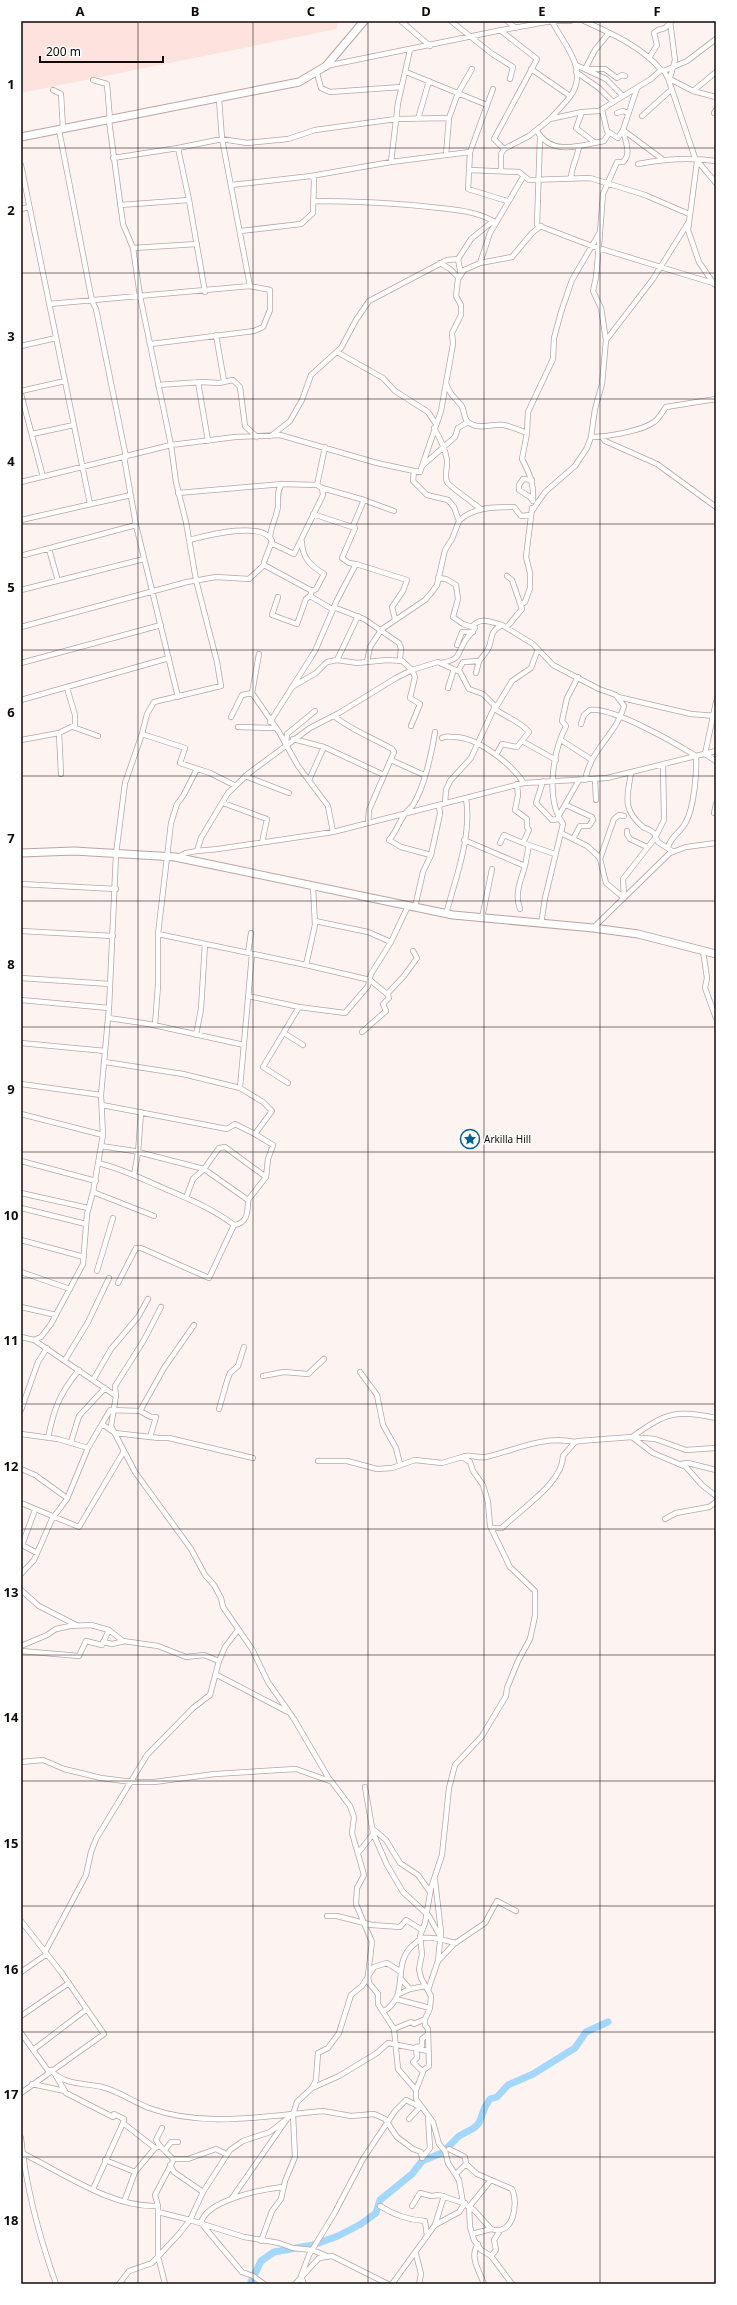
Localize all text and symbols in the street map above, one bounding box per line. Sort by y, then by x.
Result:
text: A [76,2,85,20]
text: B [191,2,199,20]
text: C [307,2,315,20]
text: D [421,2,431,20]
text: E [538,2,546,20]
text: F [653,2,661,20]
scale bar [40,38,163,64]
text: 200 m [46,43,81,60]
text: 1 [7,75,15,93]
text: 2 [7,201,15,219]
text: 3 [7,327,15,345]
text: 4 [7,452,15,470]
text: 5 [7,578,15,596]
text: 6 [7,703,15,721]
text: 7 [7,829,15,847]
text: 8 [7,955,15,973]
text: 9 [7,1080,15,1098]
place icon: Arkilla Hill [459,1128,481,1150]
place label: Arkilla Hill [484,1132,531,1146]
text: 10 [4,1206,18,1224]
text: 11 [4,1331,18,1349]
text: 12 [4,1457,18,1475]
text: 13 [4,1583,18,1601]
text: 14 [4,1708,19,1726]
text: 15 [4,1834,18,1852]
text: 16 [4,1960,18,1978]
text: 17 [4,2085,18,2103]
text: 18 [4,2211,18,2229]

